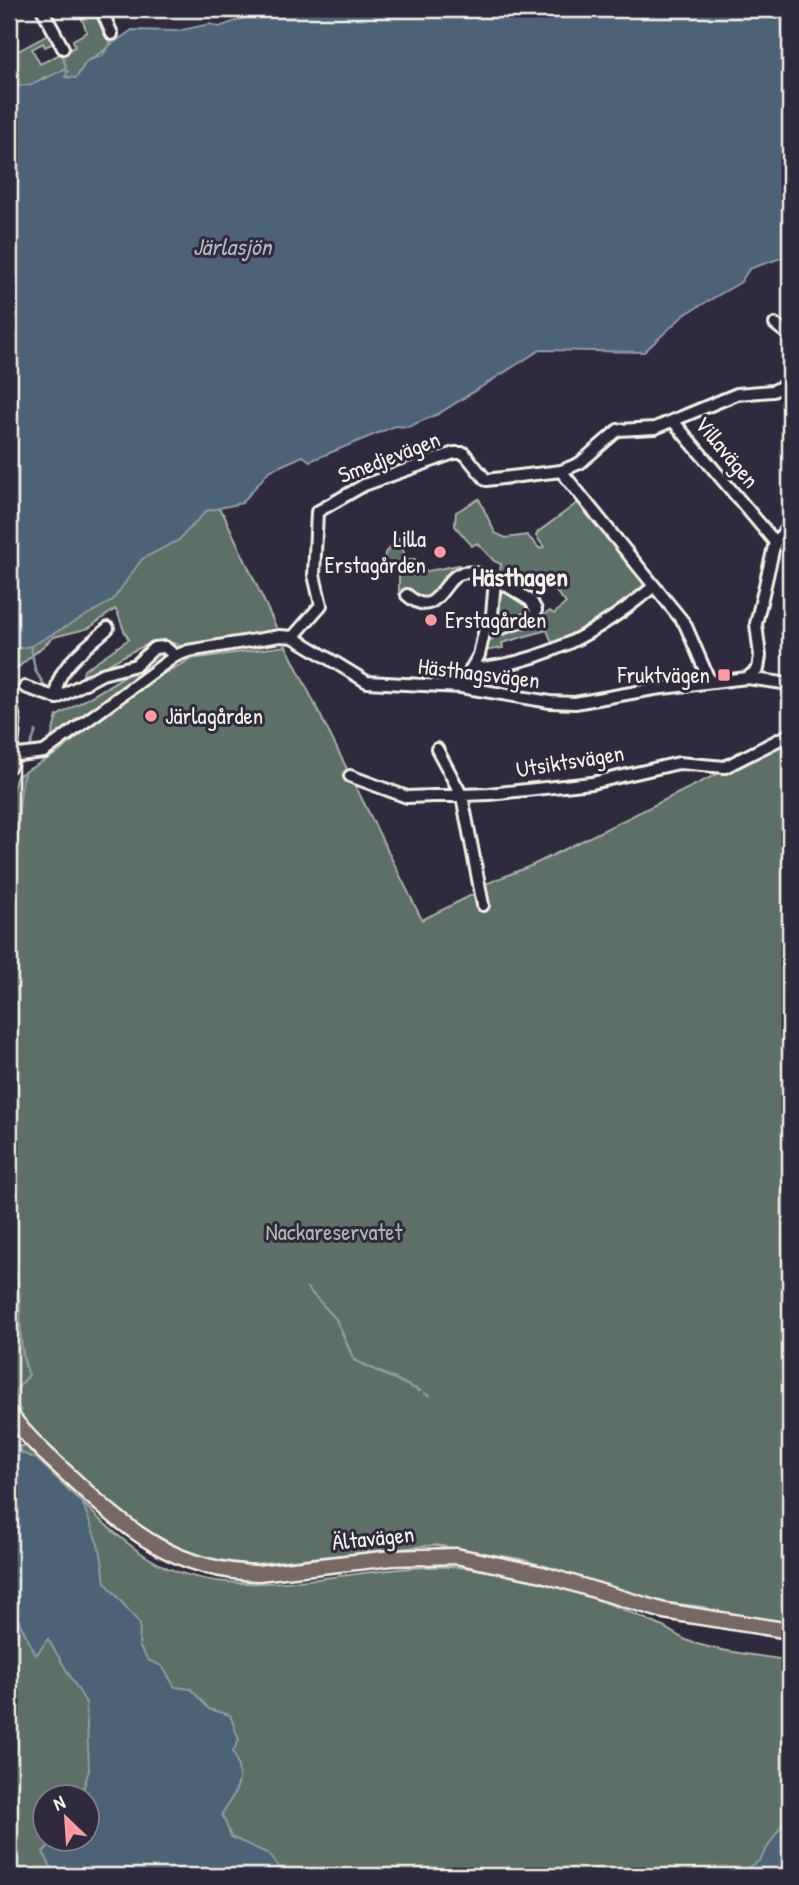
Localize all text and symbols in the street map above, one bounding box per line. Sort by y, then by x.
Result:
water label: Järlasjön [193,230,274,262]
street label: Villavägen [688,409,767,494]
street label: Smedjevägen [333,423,444,490]
place label: Lilla Erstagården [325,523,426,580]
marker: Lilla Erstagården [432,544,448,560]
district label: Hästhagen [472,559,568,595]
place label: Erstagården [445,604,546,635]
marker: Erstagården [423,612,439,628]
street label: Hästhagsvägen [416,650,542,695]
place label: Fruktvägen [617,659,710,690]
marker: Fruktvägen [716,667,732,683]
place label: Järlagården [165,700,263,731]
marker: Järlagården [143,708,159,724]
street label: Utsiktsvägen [514,737,626,784]
park label: Nackareservatet [266,1216,403,1247]
street label: Ältavägen [330,1518,415,1557]
north arrow [32,1784,102,1854]
text: N [49,1789,69,1817]

